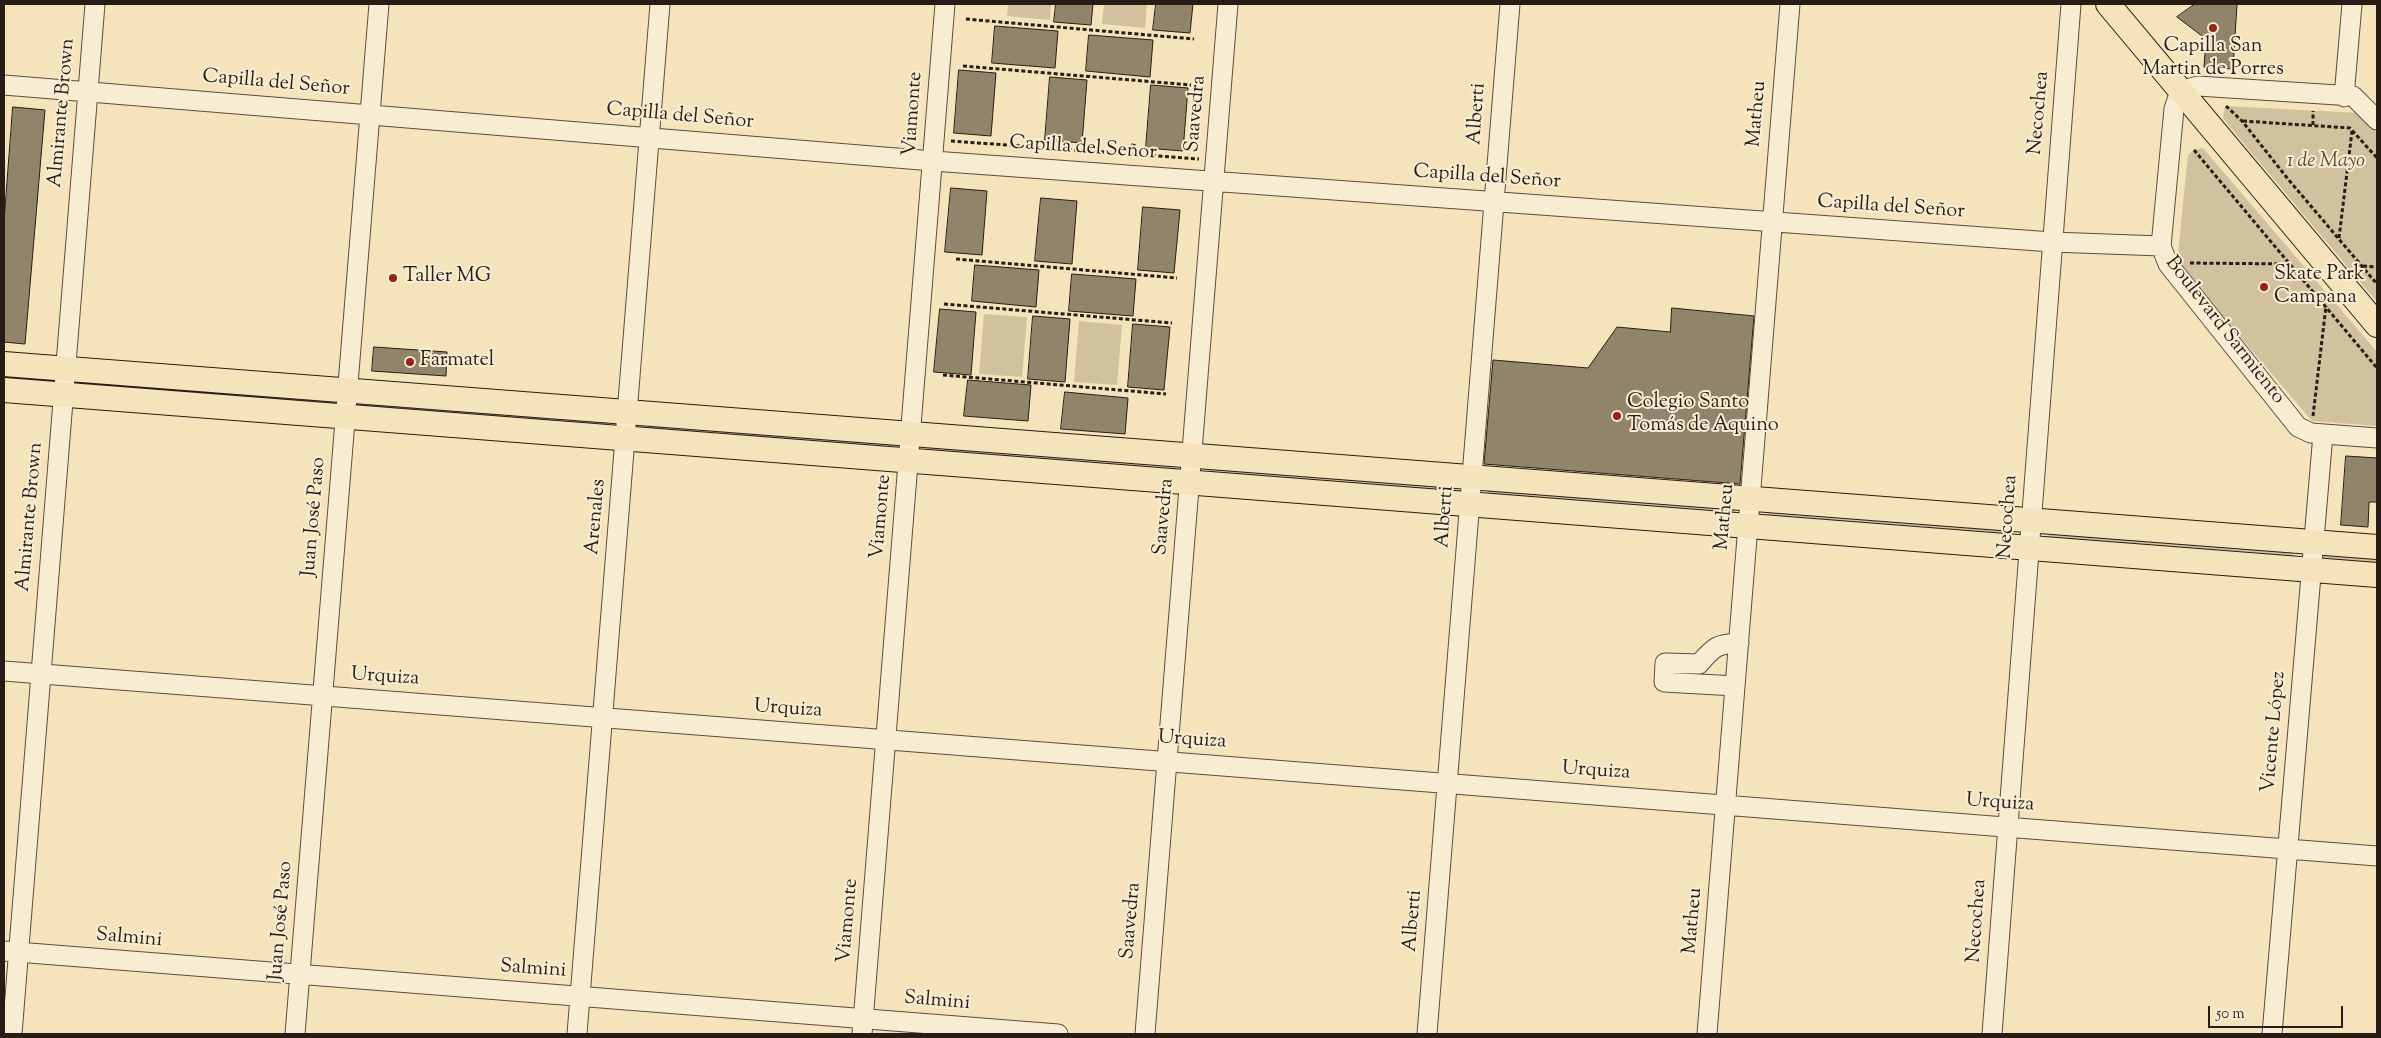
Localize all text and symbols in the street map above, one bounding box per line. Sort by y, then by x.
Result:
marker: Capilla San Martin de Porres [2207,22,2219,34]
place label: Capilla San Martin de Porres [2142,36,2284,83]
street label: Almirante Brown [45,37,81,189]
street label: Capilla del Señor [201,66,351,102]
street label: Necochea [2024,70,2056,156]
street label: Viamonte [899,71,929,157]
street label: Saavedra [1182,75,1212,153]
street label: Matheu [1743,80,1773,148]
street label: Alberti [1464,82,1492,146]
street label: Capilla del Señor [605,99,755,135]
street label: Capilla del Señor [1008,132,1158,166]
park label: 1 de Mayo [2287,151,2365,175]
street label: Capilla del Señor [1412,161,1562,195]
street label: Capilla del Señor [1816,191,1966,225]
street label: Boulevard Sarmiento [2159,252,2289,410]
place label: Skate Park Campana [2274,264,2365,311]
place label: Taller MG [403,266,491,290]
marker: Taller MG [387,272,399,284]
marker: Skate Park Campana [2258,281,2270,293]
place label: Farmatel [420,350,494,374]
marker: Farmatel [404,356,416,368]
place label: Colegio Santo Tomás de Aquino [1627,392,1779,439]
marker: Colegio Santo Tomás de Aquino [1611,410,1623,422]
street label: Almirante Brown [13,441,49,593]
street label: Juan José Paso [298,456,332,578]
street label: Viamonte [866,474,898,560]
street label: Necochea [1994,474,2024,560]
street label: Arenales [582,478,612,556]
street label: Saavedra [1150,478,1180,556]
street label: Matheu [1711,483,1741,551]
street label: Alberti [1432,485,1460,549]
street label: Urquiza [350,664,420,692]
street label: Vicente López [2258,670,2292,794]
street label: Urquiza [753,696,823,724]
street label: Urquiza [1157,727,1227,755]
street label: Urquiza [1561,758,1631,786]
street label: Urquiza [1965,790,2035,818]
street label: Juan José Paso [265,860,299,982]
street label: Viamonte [833,878,865,964]
street label: Necochea [1963,878,1993,964]
street label: Saavedra [1117,882,1147,960]
street label: Matheu [1679,887,1709,955]
street label: Alberti [1399,889,1429,953]
street label: Salmini [95,924,163,954]
street label: Salmini [499,956,567,984]
street label: Salmini [903,987,971,1017]
scale bar [2211,996,2346,1028]
text: 50 m [2216,1004,2245,1025]

